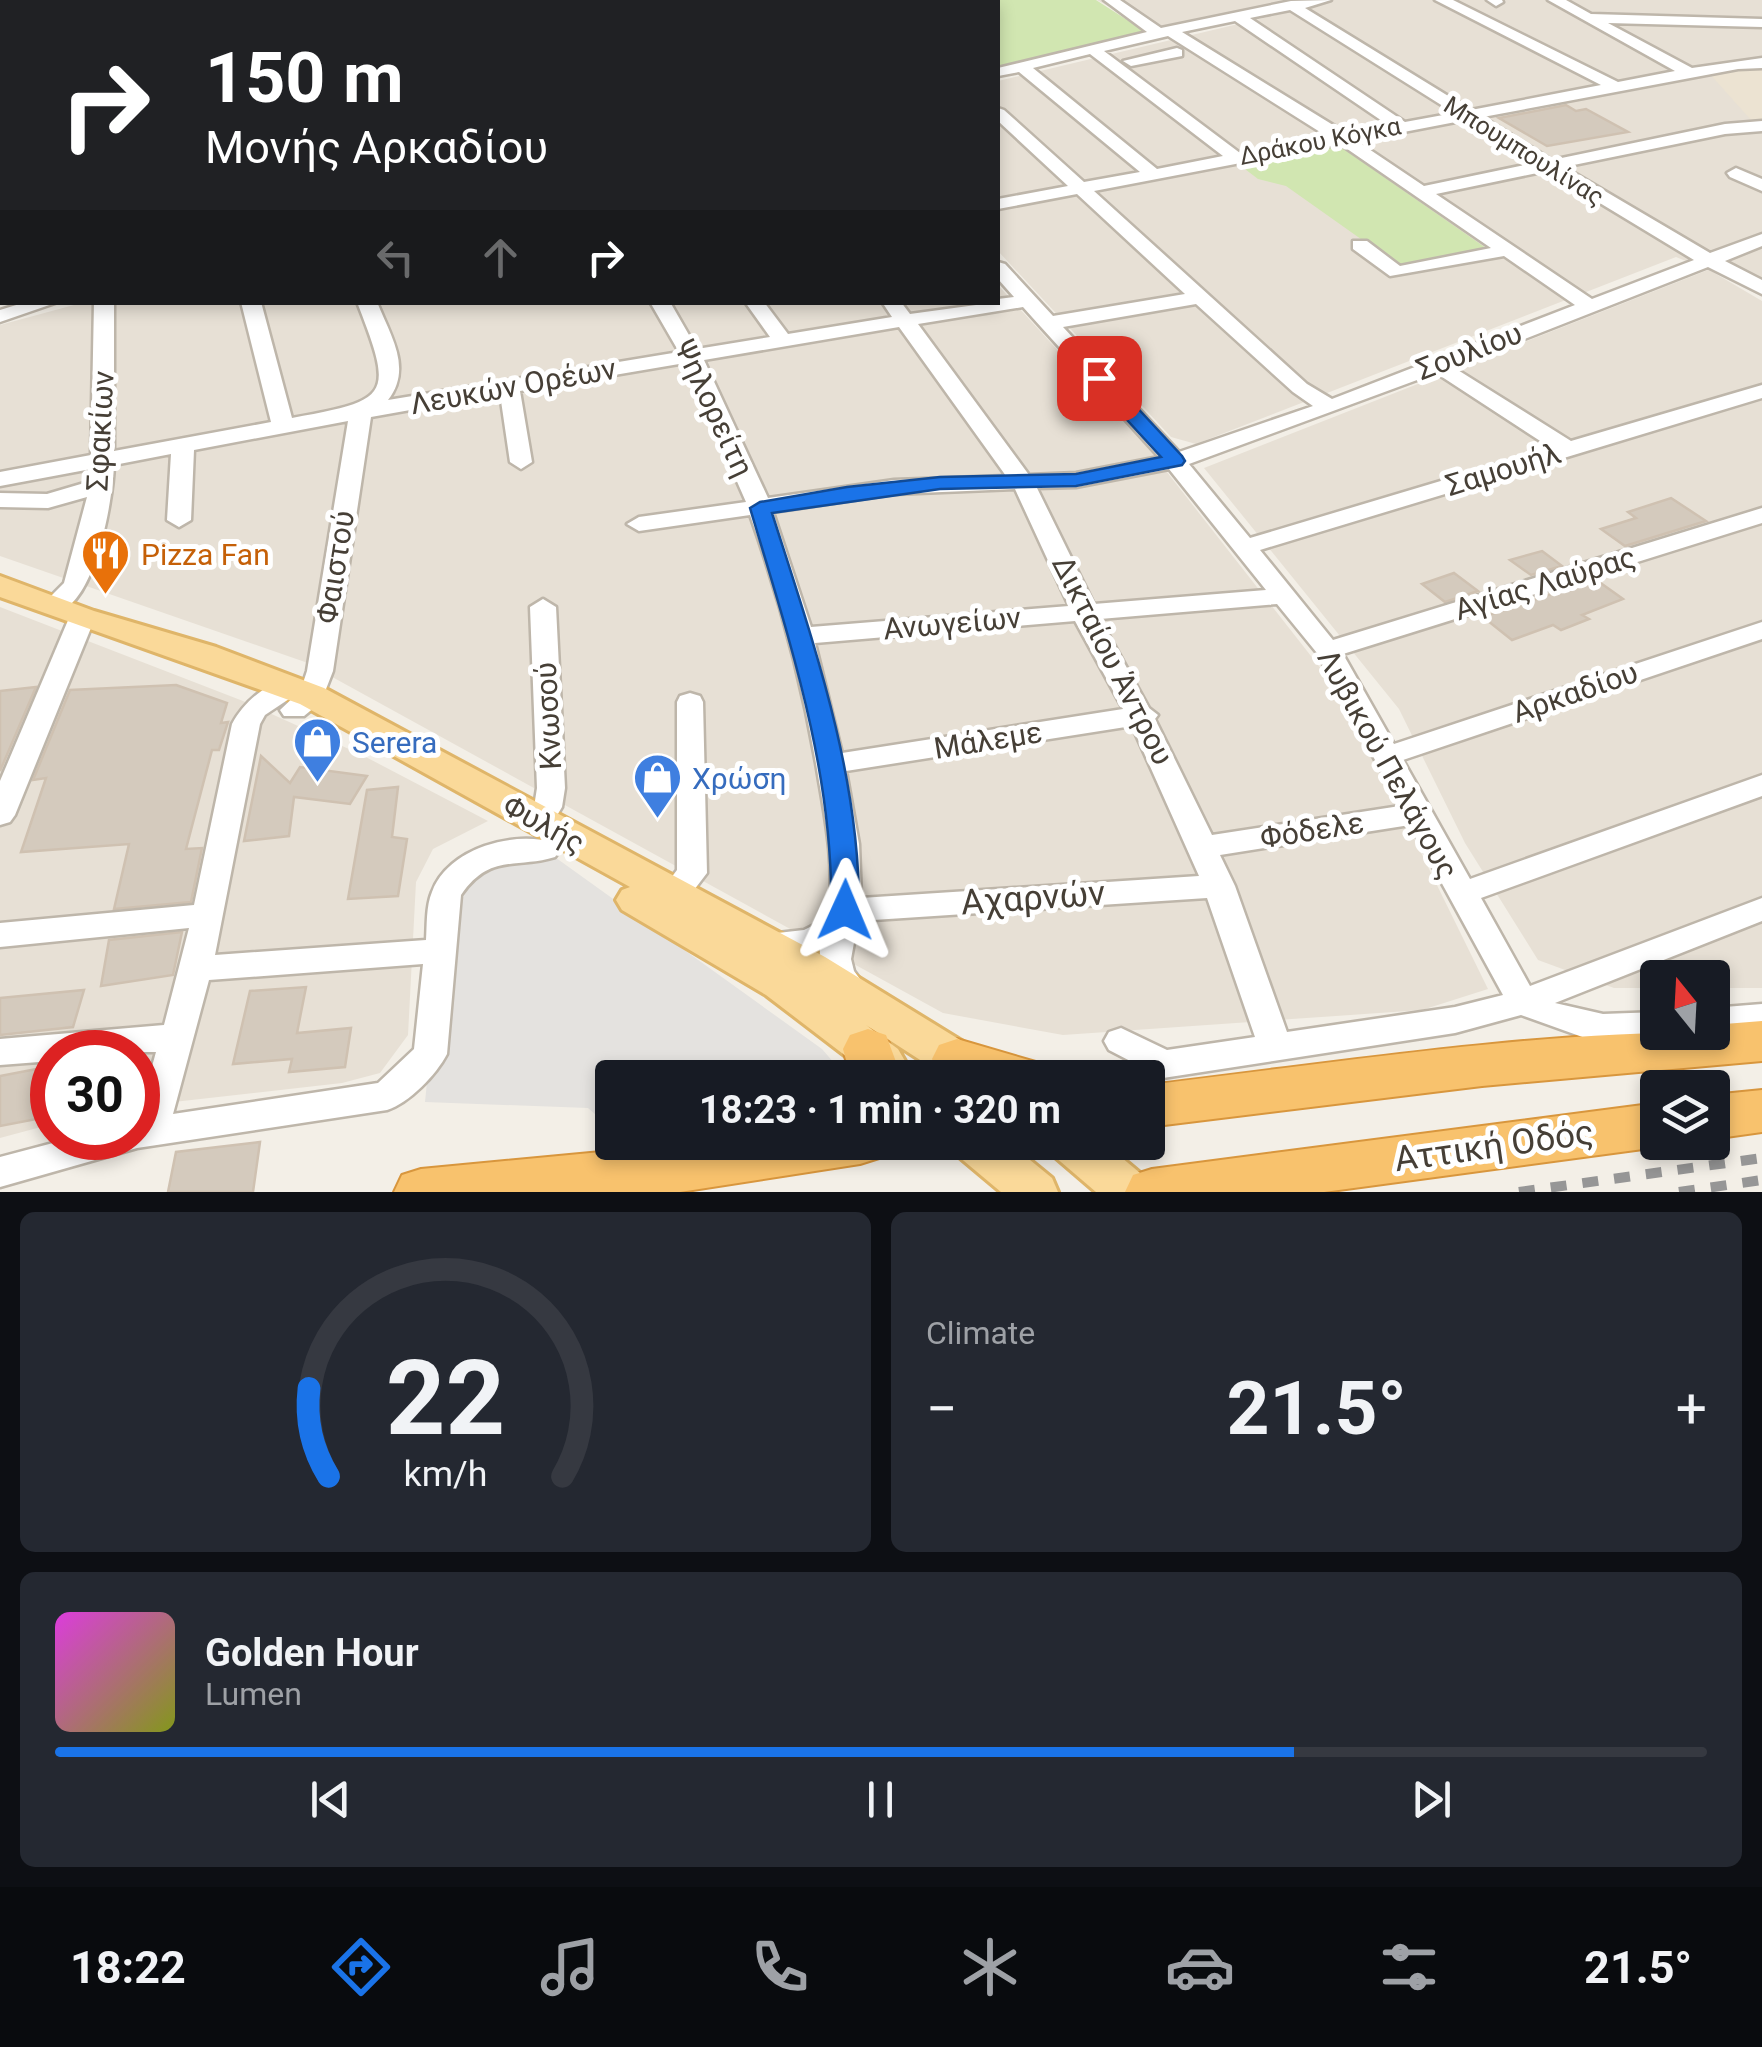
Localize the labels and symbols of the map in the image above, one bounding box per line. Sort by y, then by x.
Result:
street label: Μπουμπουλίνας [1439,90,1609,212]
street label: Δράκου Κόγκα [1237,111,1403,171]
street label: Σουλίου [1411,315,1527,387]
street label: Ψηλορείτη [667,334,761,482]
pin [1057,336,1142,421]
street label: Λευκών Ορέων [407,351,619,421]
street label: Σφακίων [79,370,121,492]
street label: Σαμουήλ [1441,435,1565,503]
street label: Φαιστού [309,508,361,626]
restaurant icon: Pizza Fan [80,528,132,596]
place label: Pizza Fan [141,537,270,572]
street label: Αγίας Λαύρας [1450,539,1640,627]
street label: Δικταίου Άντρου [1045,550,1181,770]
street label: Ανωγείων [882,600,1022,646]
street label: Λυβικού Πελάγους [1310,643,1466,885]
street label: Αρκαδίου [1508,654,1642,730]
street label: Κνωσού [528,661,568,771]
street label: Μάλεμε [931,714,1045,766]
shop icon: Serera [291,716,343,784]
place label: Serera [352,725,437,760]
shop icon: Χρώση [631,752,683,820]
place label: Χρώση [692,761,787,796]
street label: Φυλής [497,787,591,861]
street label: Φόδελε [1258,805,1366,855]
position arrow [793,858,897,962]
street label: Αχαρνών [960,873,1107,923]
north arrow [1640,960,1730,1050]
speed limit sign: 30 [30,1030,160,1160]
street label: Αττική Οδός [1392,1112,1596,1180]

